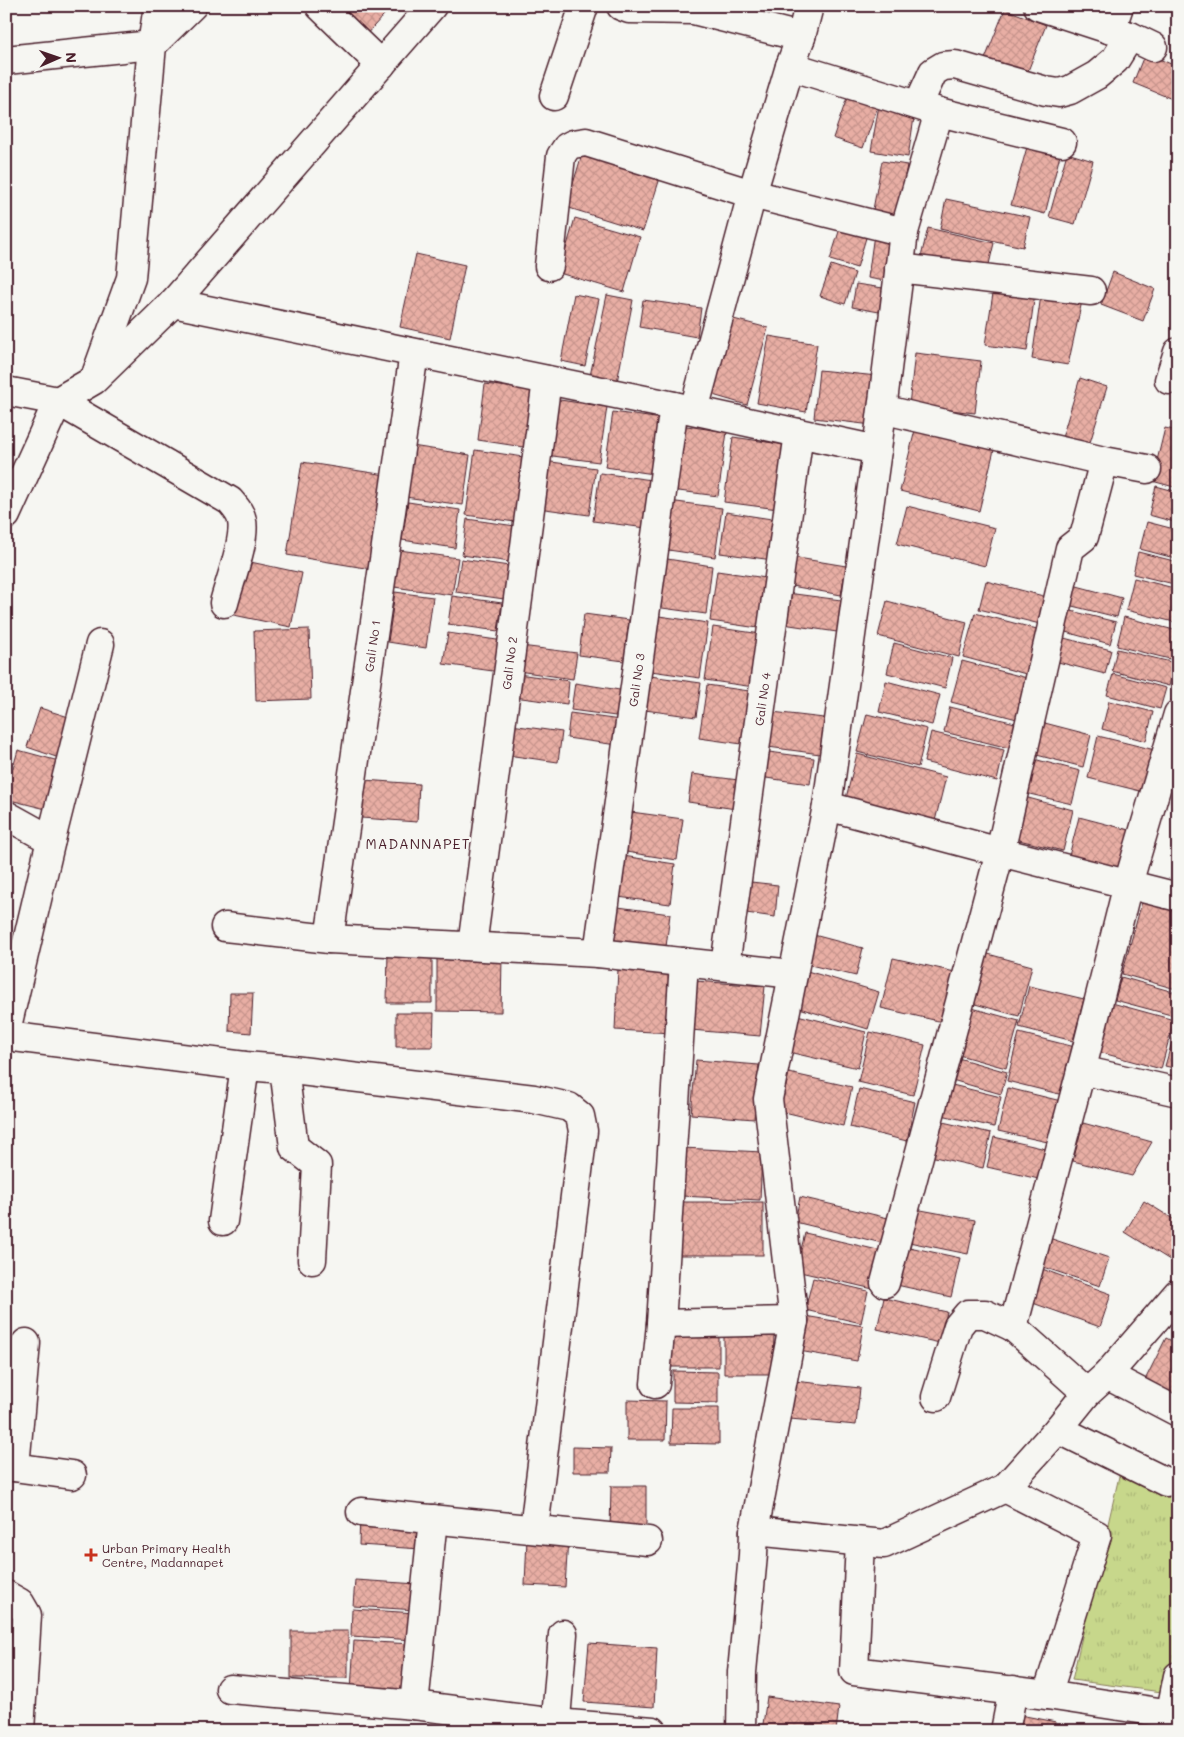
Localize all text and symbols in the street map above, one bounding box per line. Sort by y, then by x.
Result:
north arrow [32,32,82,82]
text: N [62,52,81,63]
street label: Gali No 1 [360,619,384,673]
street label: Gali No 2 [498,636,520,690]
street label: Gali No 3 [624,652,648,708]
street label: Gali No 4 [750,671,774,727]
district label: MADANNAPET [366,834,470,853]
place label: Urban Primary Health Centre, Madannapet [102,1540,231,1570]
marker: Urban Primary Health Centre, Madannapet [84,1548,98,1562]

